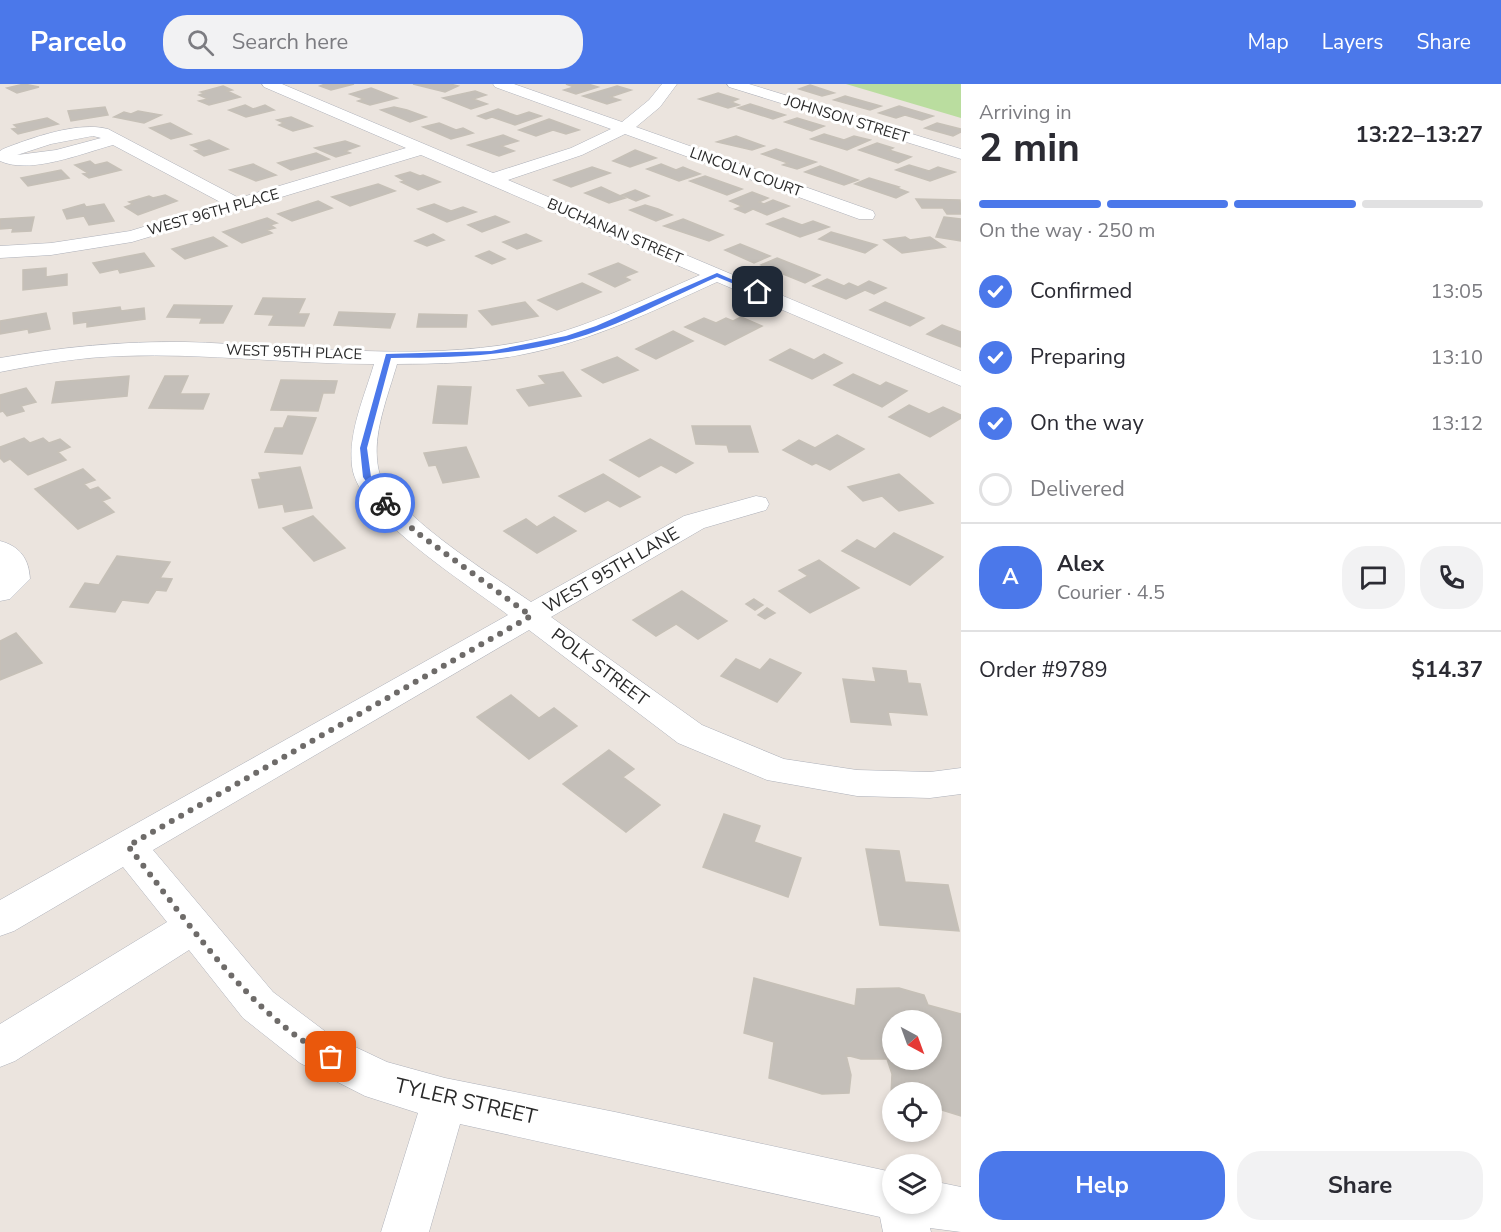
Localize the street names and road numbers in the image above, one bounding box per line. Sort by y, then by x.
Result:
street label: JOHNSON STREET [781,90,912,147]
street label: LINCOLN COURT [687,142,805,202]
street label: WEST 96TH PLACE [145,184,281,240]
street label: BUCHANAN STREET [544,193,686,269]
street label: WEST 95TH PLACE [226,340,362,364]
street label: WEST 95TH LANE [539,521,683,619]
street label: POLK STREET [546,623,654,712]
street label: TYLER STREET [392,1071,540,1131]

